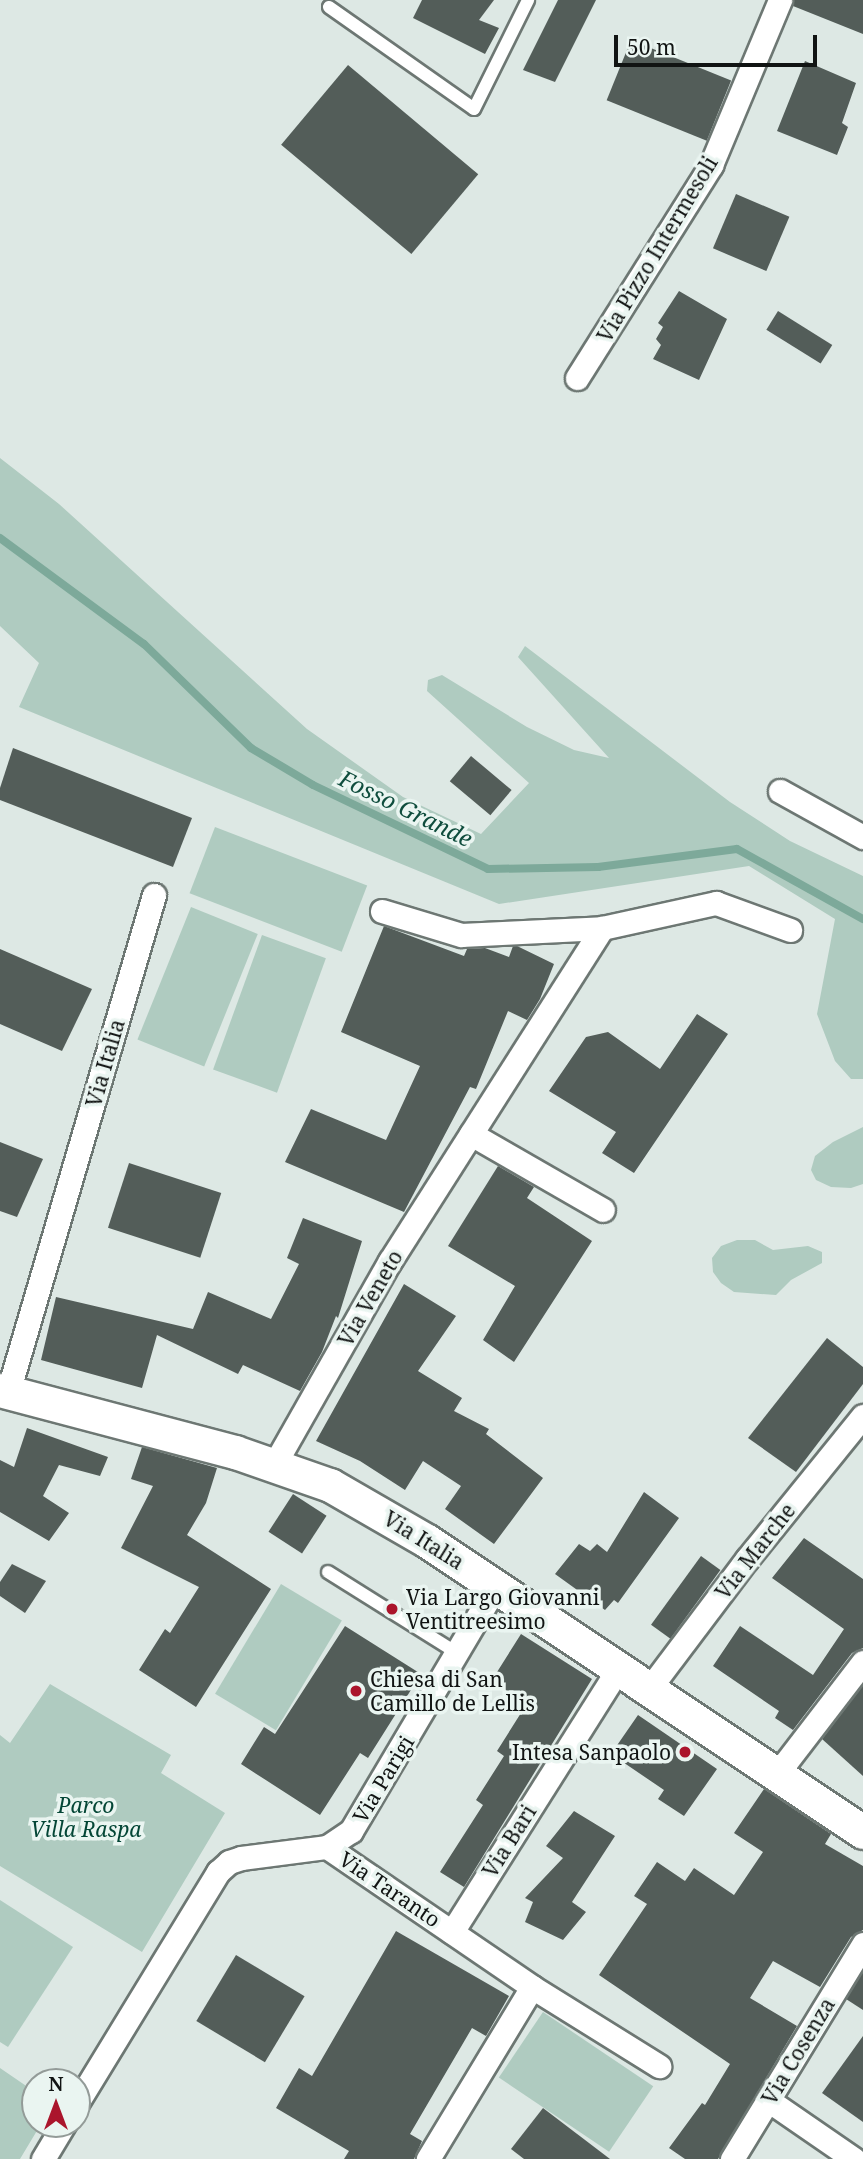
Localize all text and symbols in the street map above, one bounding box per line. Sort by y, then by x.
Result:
scale bar [618,21,821,65]
text: 50 m [627,33,676,61]
street label: Via Pizzo Intermesoli [592,152,722,346]
water label: Fosso Grande [335,764,477,852]
street label: Via Italia [80,1016,130,1110]
street label: Via Veneto [332,1246,408,1350]
street label: Via Marche [710,1498,800,1604]
street label: Via Italia [379,1505,469,1575]
place label: Via Largo Giovanni Ventitreesimo [406,1584,599,1634]
marker: Via Largo Giovanni Ventitreesimo [384,1601,400,1617]
place label: Chiesa di San Camillo de Lellis [370,1666,535,1716]
marker: Chiesa di San Camillo de Lellis [348,1683,364,1699]
street label: Via Parigi [347,1731,419,1827]
place label: Intesa Sanpaolo [512,1739,671,1765]
marker: Intesa Sanpaolo [677,1744,693,1760]
park label: Parco Villa Raspa [30,1792,142,1842]
street label: Via Bari [477,1800,541,1882]
street label: Via Taranto [335,1846,445,1932]
street label: Via Cosenza [756,1993,840,2109]
north arrow [21,2068,91,2138]
text: N [49,2071,63,2097]

